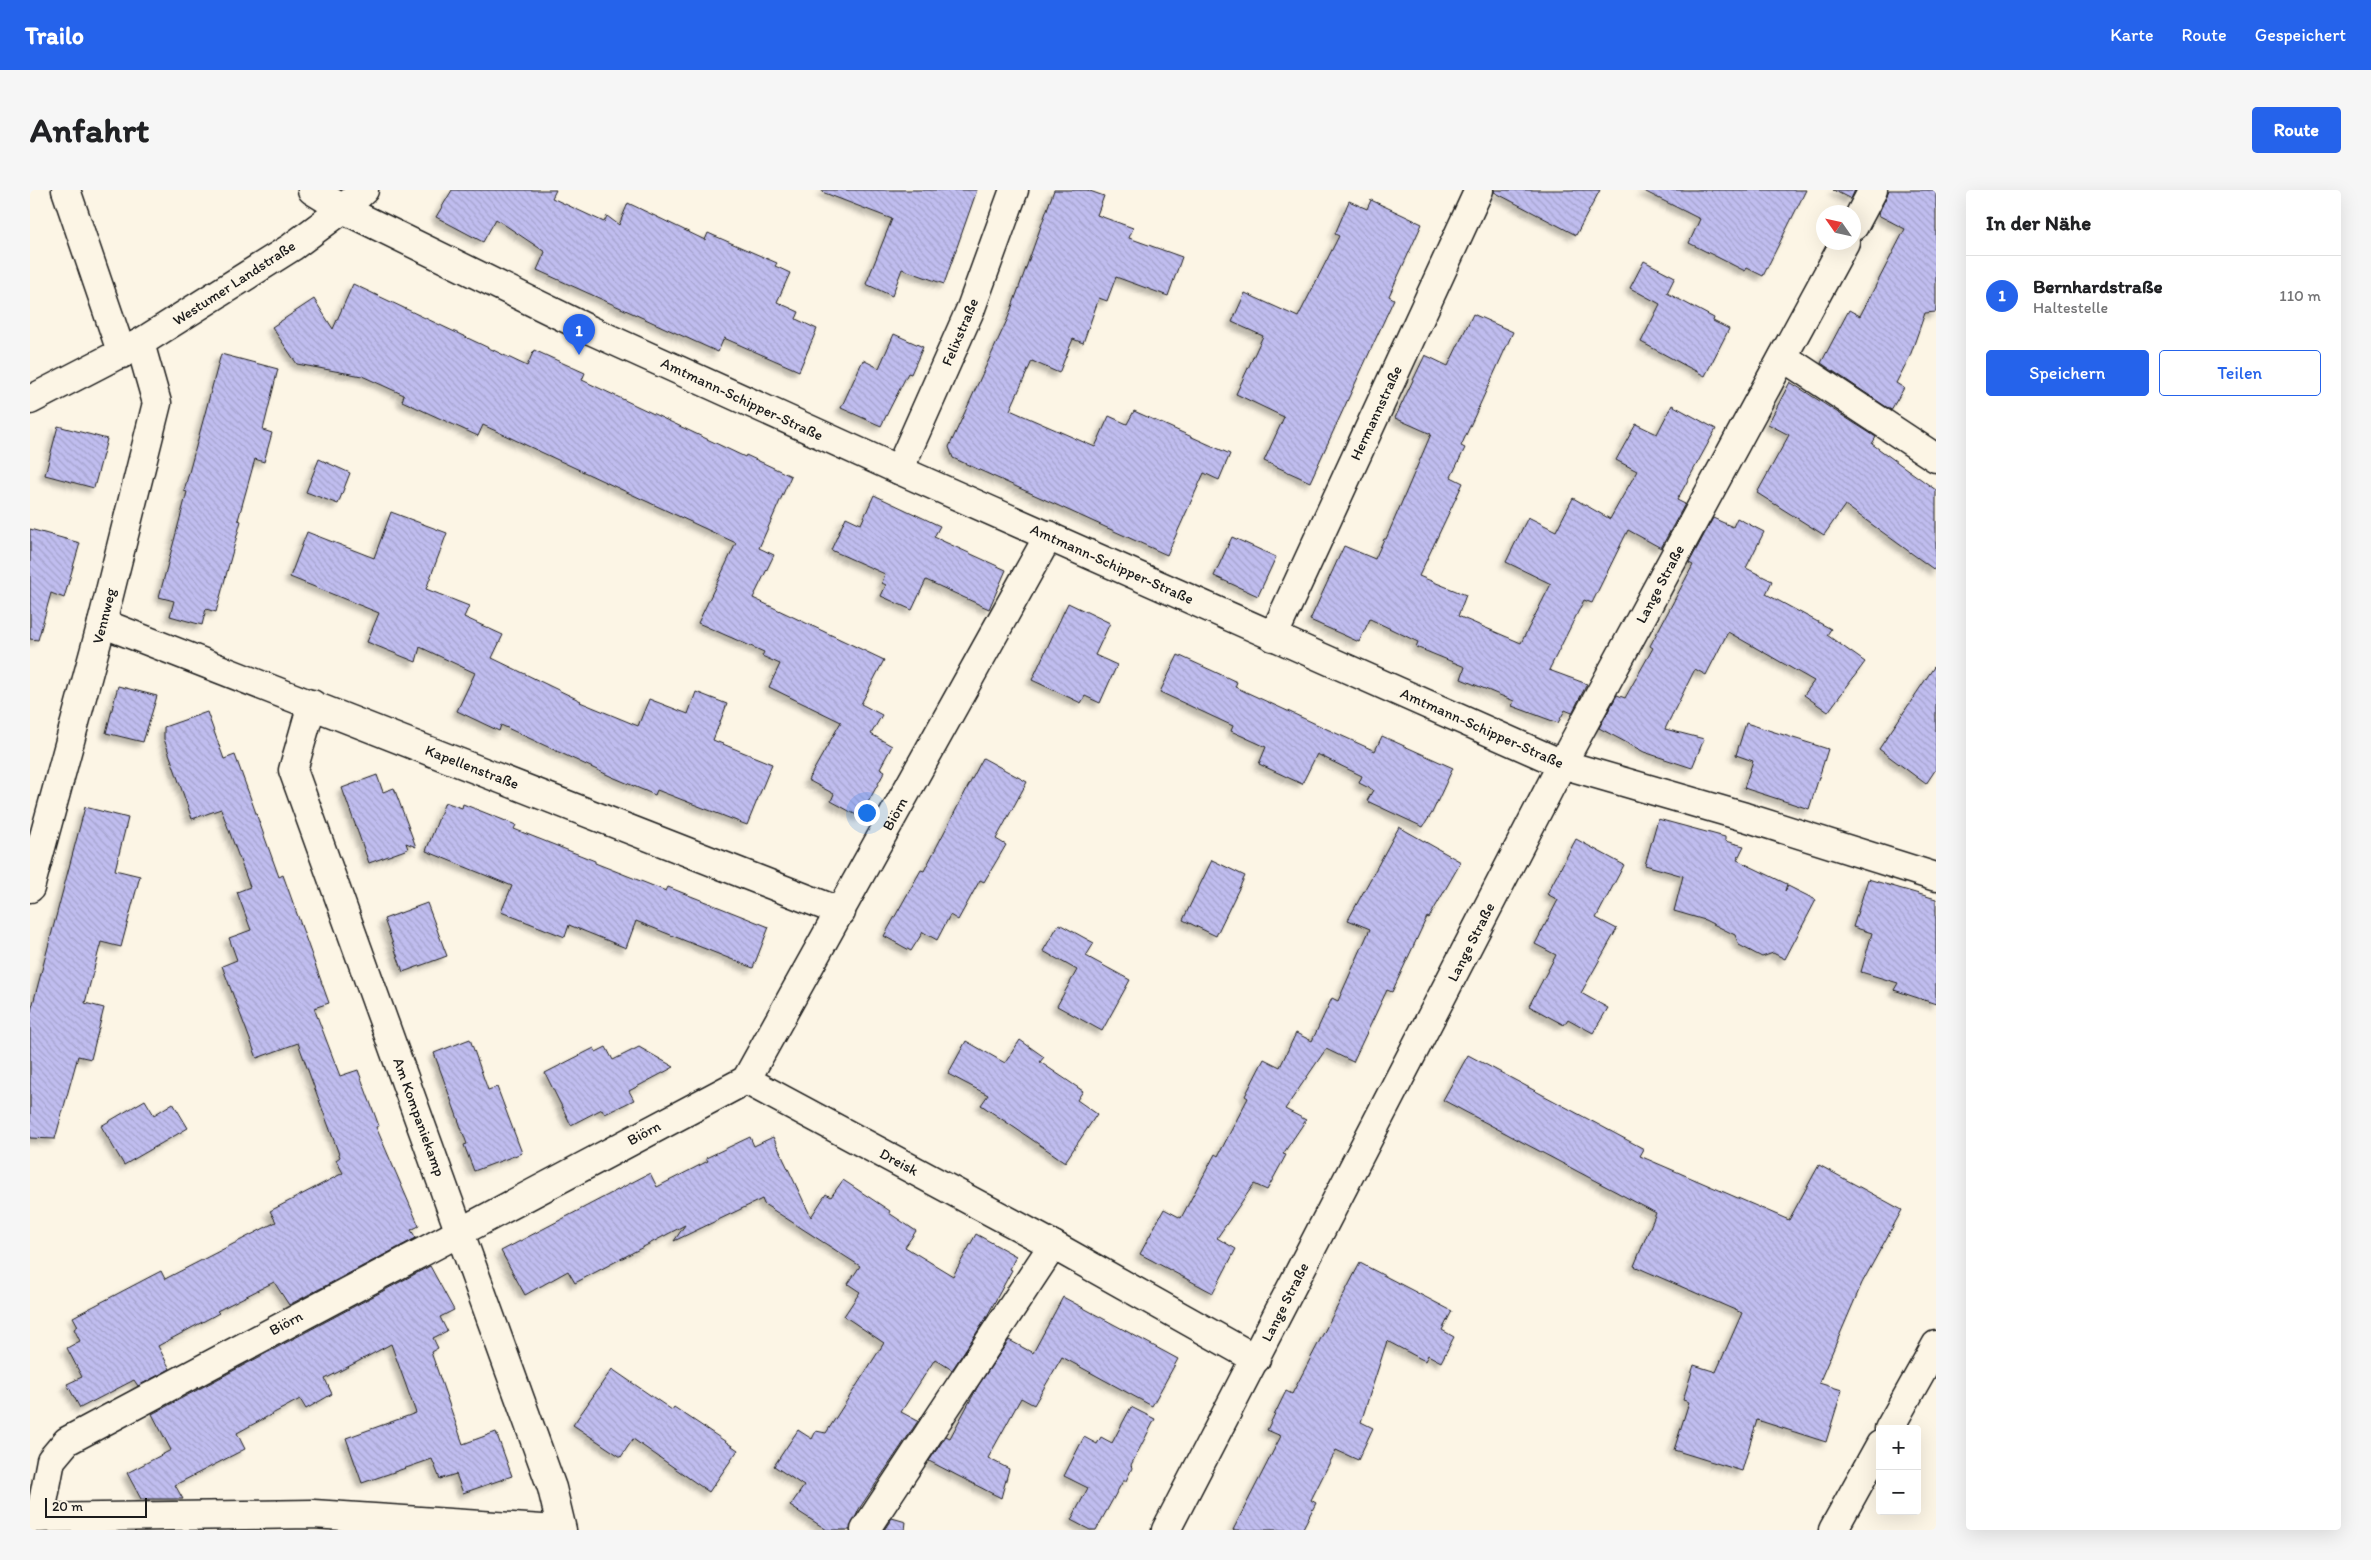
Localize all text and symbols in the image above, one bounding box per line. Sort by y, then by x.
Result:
text: Trailo [25,21,84,50]
text: Karte [2110,24,2153,46]
text: Route [2181,24,2227,46]
text: Gespeichert [2255,24,2346,46]
button: Route [2252,107,2341,153]
text: Anfahrt [30,109,149,151]
north arrow [1816,205,1861,250]
text: In der Nähe [1986,210,2091,235]
street label: Westumer Landstraße [169,237,299,329]
text: Bernhardstraße [2033,275,2163,298]
text: 1 [1998,286,2006,305]
text: 110 m [2279,286,2321,305]
street label: Felixstraße [938,295,982,369]
text: Haltestelle [2033,298,2108,317]
pin: 1 [563,314,595,355]
button: Speichern [1986,350,2149,396]
button: Teilen [2159,350,2321,396]
street label: Amtmann-Schipper-Straße [658,354,826,444]
street label: Hermannstraße [1346,363,1406,463]
street label: Amtmann-Schipper-Straße [1028,520,1196,608]
street label: Lange Straße [1632,542,1688,626]
street label: Vennweg [88,586,120,646]
street label: Amtmann-Schipper-Straße [1398,684,1566,772]
street label: Kapellenstraße [423,741,521,793]
street label: Biörn [879,794,911,834]
your location [854,800,880,826]
street label: Lange Straße [1443,900,1499,984]
street label: Am Kompaniekamp [389,1055,449,1179]
street label: Biörn [624,1117,664,1149]
street label: Dreisk [877,1144,922,1180]
street label: Lange Straße [1257,1260,1313,1344]
street label: Biörn [266,1307,306,1339]
map controls [1876,1425,1921,1515]
button: + [1876,1425,1921,1470]
button: − [1876,1470,1921,1515]
scale bar [45,1495,148,1518]
text: 20 m [52,1498,83,1515]

